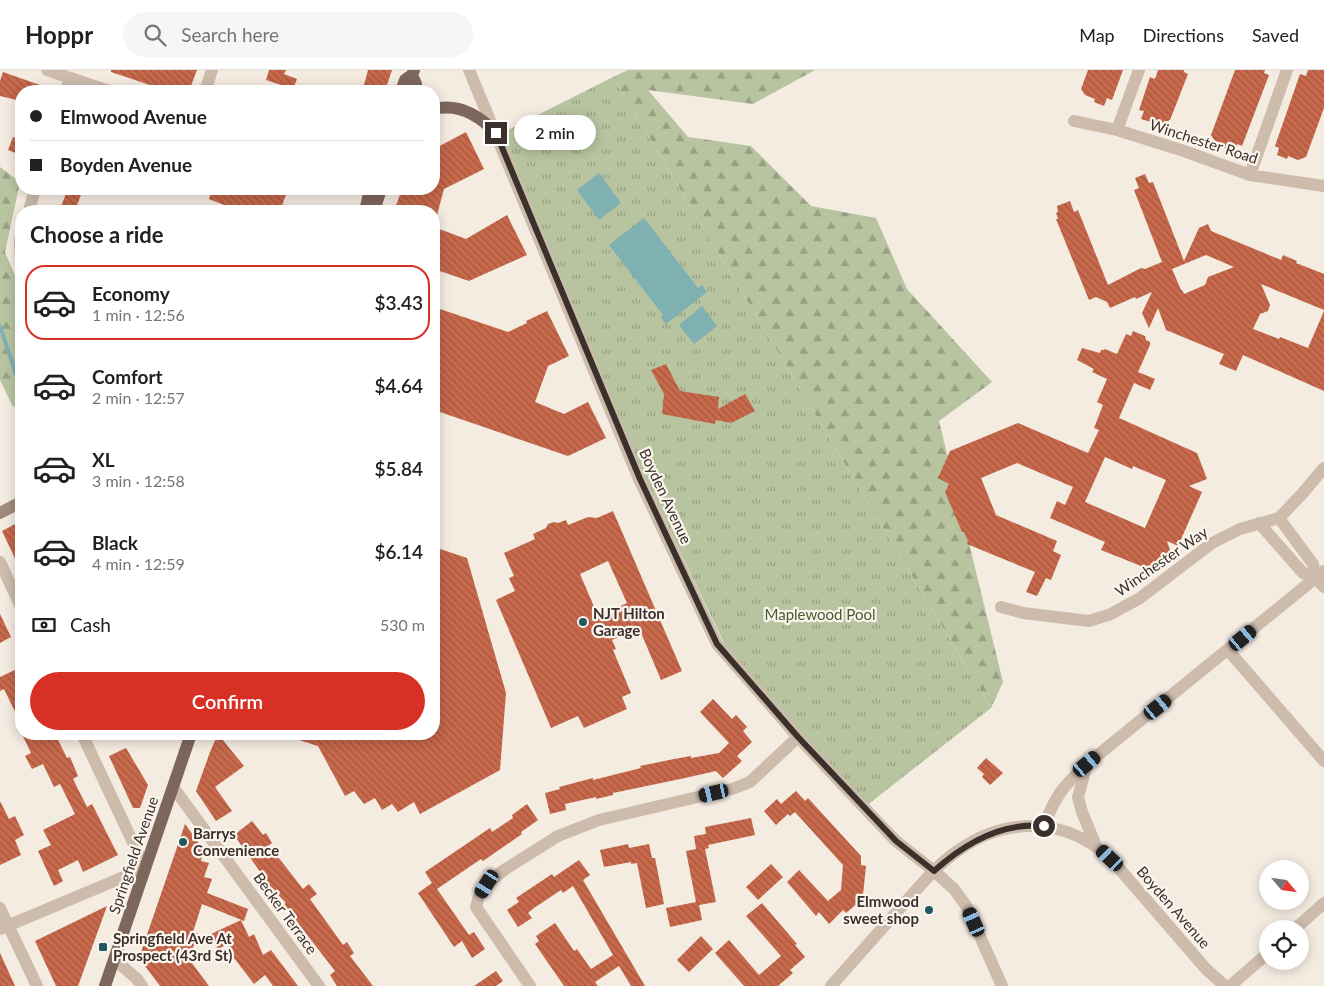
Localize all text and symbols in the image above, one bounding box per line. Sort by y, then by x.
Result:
search box [123,12,473,57]
text: Hoppr [25,20,93,49]
icon: search [141,21,169,49]
text: Search here [181,23,279,46]
text: Map [1079,24,1115,46]
text: Directions [1143,24,1224,46]
text: Saved [1252,24,1299,46]
text: Elmwood Avenue [60,105,207,128]
street label: Winchester Road [1148,115,1260,167]
callout: 2 min [514,116,596,150]
route end [485,122,507,144]
text: 2 min [535,123,575,142]
text: Boyden Avenue [60,153,192,176]
text: Choose a ride [30,221,164,248]
icon: car [32,280,77,325]
text: Economy [92,282,170,305]
text: $3.43 [374,291,423,314]
text: 1 min · 12:56 [92,305,185,324]
icon: car [32,363,77,408]
text: Comfort [92,365,163,388]
text: $4.64 [374,374,423,397]
text: 2 min · 12:57 [92,388,185,407]
street label: Boyden Avenue [636,445,696,547]
icon: car [32,446,77,491]
text: XL [92,448,115,471]
text: $5.84 [374,457,423,480]
text: 3 min · 12:58 [92,471,185,490]
street label: Winchester Way [1111,522,1211,600]
icon: car [32,529,77,574]
text: Black [92,531,138,554]
text: $6.14 [374,540,423,563]
text: 4 min · 12:59 [92,554,185,573]
place label: NJT Hilton Garage [593,604,665,639]
park label: Maplewood Pool [764,605,876,623]
icon: cash [30,611,58,639]
text: Cash [70,613,111,636]
text: 530 m [380,615,425,634]
marker: NJT Hilton Garage [577,616,589,628]
car [1226,623,1259,653]
button: Confirm [30,672,425,730]
car [1141,692,1174,722]
car [1070,749,1103,779]
car [697,782,730,804]
street label: Springfield Avenue [104,794,162,916]
route start [1033,815,1055,837]
place label: Barrys Convenience [193,824,279,859]
marker: Barrys Convenience [177,836,189,848]
car [1093,842,1126,874]
north arrow [1259,860,1309,910]
map controls [1259,860,1309,970]
street label: Boyden Avenue [1133,862,1215,952]
car [472,867,501,901]
street label: Becker Terrace [250,869,322,957]
place label: Elmwood sweet shop [843,892,919,927]
marker: Elmwood sweet shop [923,904,935,916]
car [961,905,986,939]
button: locate [1259,920,1309,970]
place label: Springfield Ave At Prospect (43rd St) [113,929,232,964]
marker: Springfield Ave At Prospect (43rd St) [97,941,109,953]

